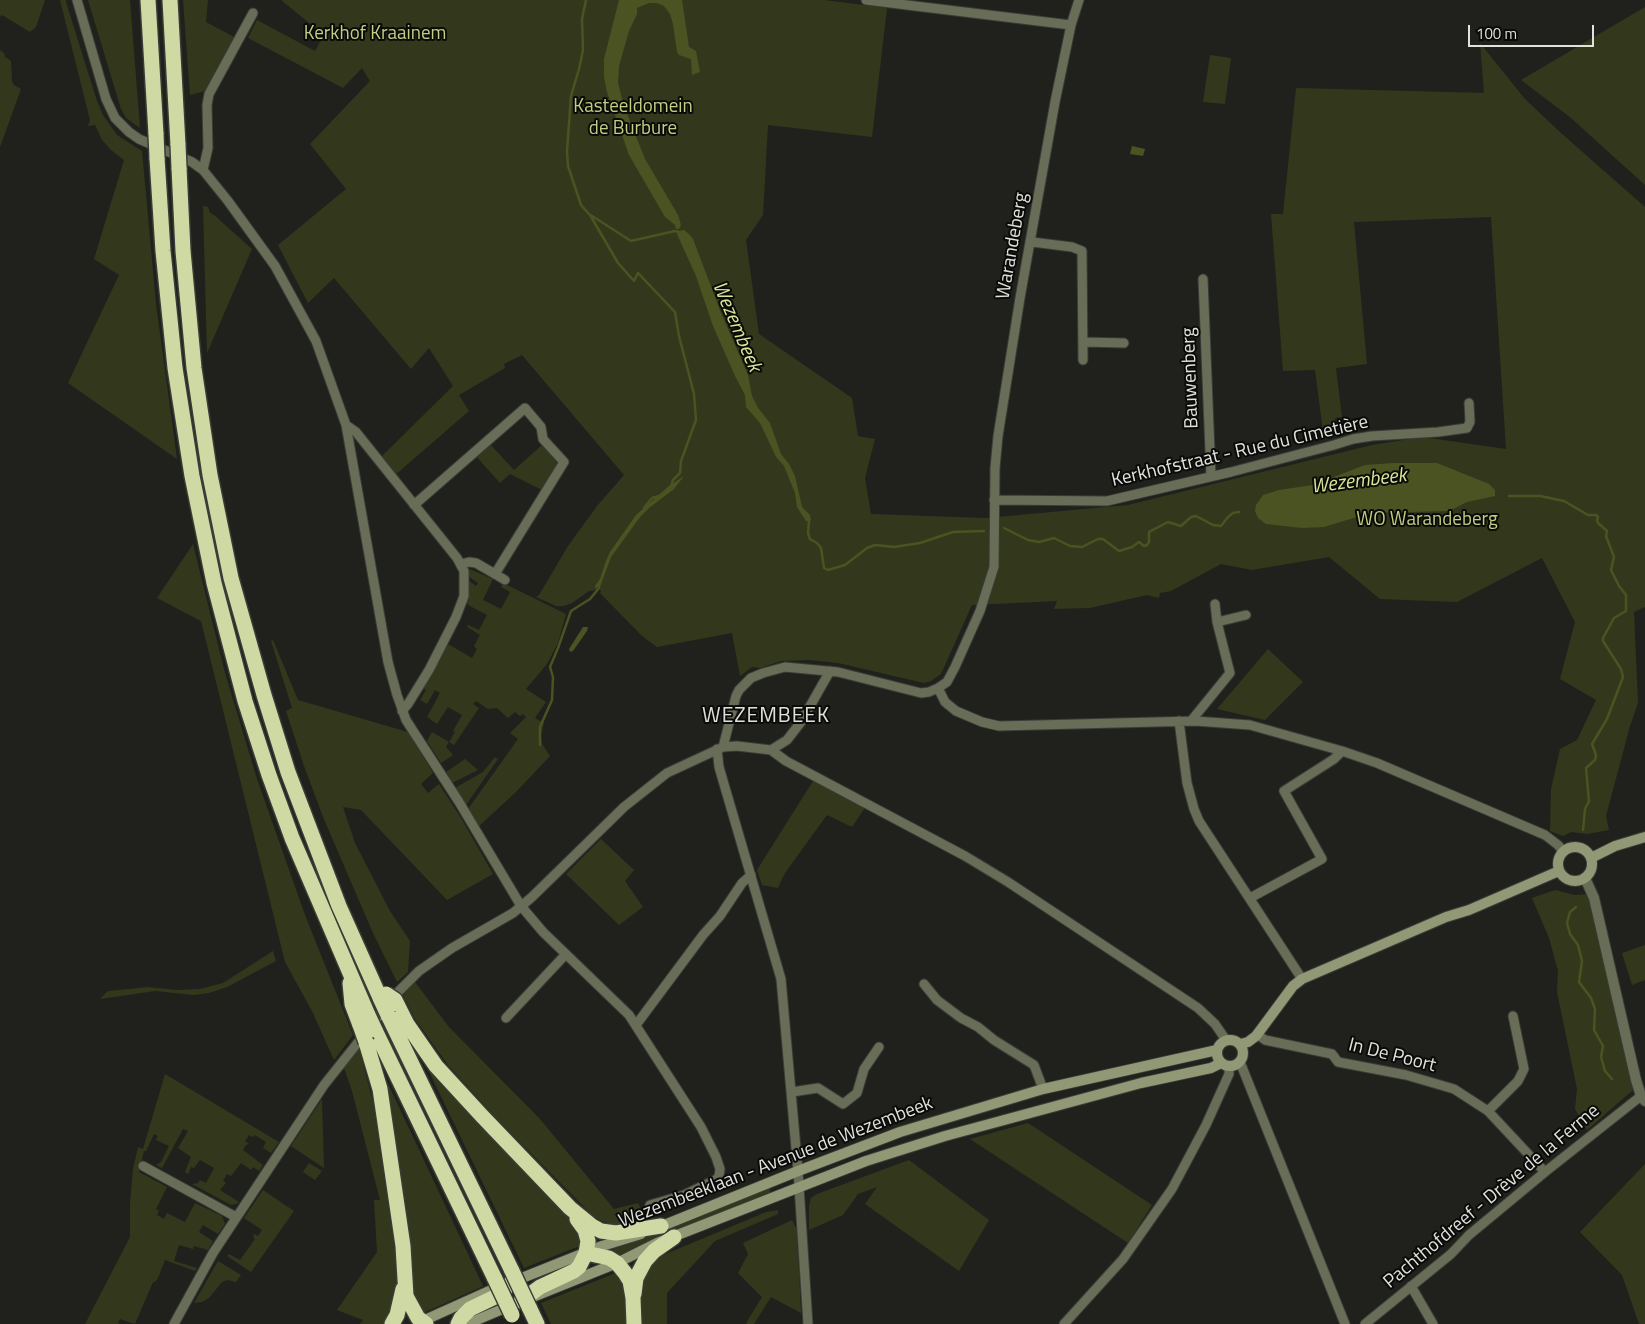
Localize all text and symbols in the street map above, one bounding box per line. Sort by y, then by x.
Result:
scale bar [1470,15,1596,47]
text: 100 m [1476,22,1517,45]
park label: Kerkhof Kraainem [304,23,446,45]
park label: Kasteeldomein de Burbure [573,96,693,140]
street label: Warandeberg [992,191,1034,301]
water label: Wezembeek [706,278,766,376]
street label: Bauwenberg [1178,327,1204,429]
street label: Kerkhofstraat - Rue du Cimetière [1109,411,1371,493]
water label: Wezembeek [1310,464,1408,500]
park label: WO Warandeberg [1356,509,1498,531]
district label: WEZEMBEEK [701,704,831,730]
street label: In De Poort [1346,1034,1438,1078]
street label: Wezembeeklaan - Avenue de Wezembeek [616,1092,936,1234]
street label: Pachthofdreef - Drève de la Ferme [1379,1100,1605,1294]

